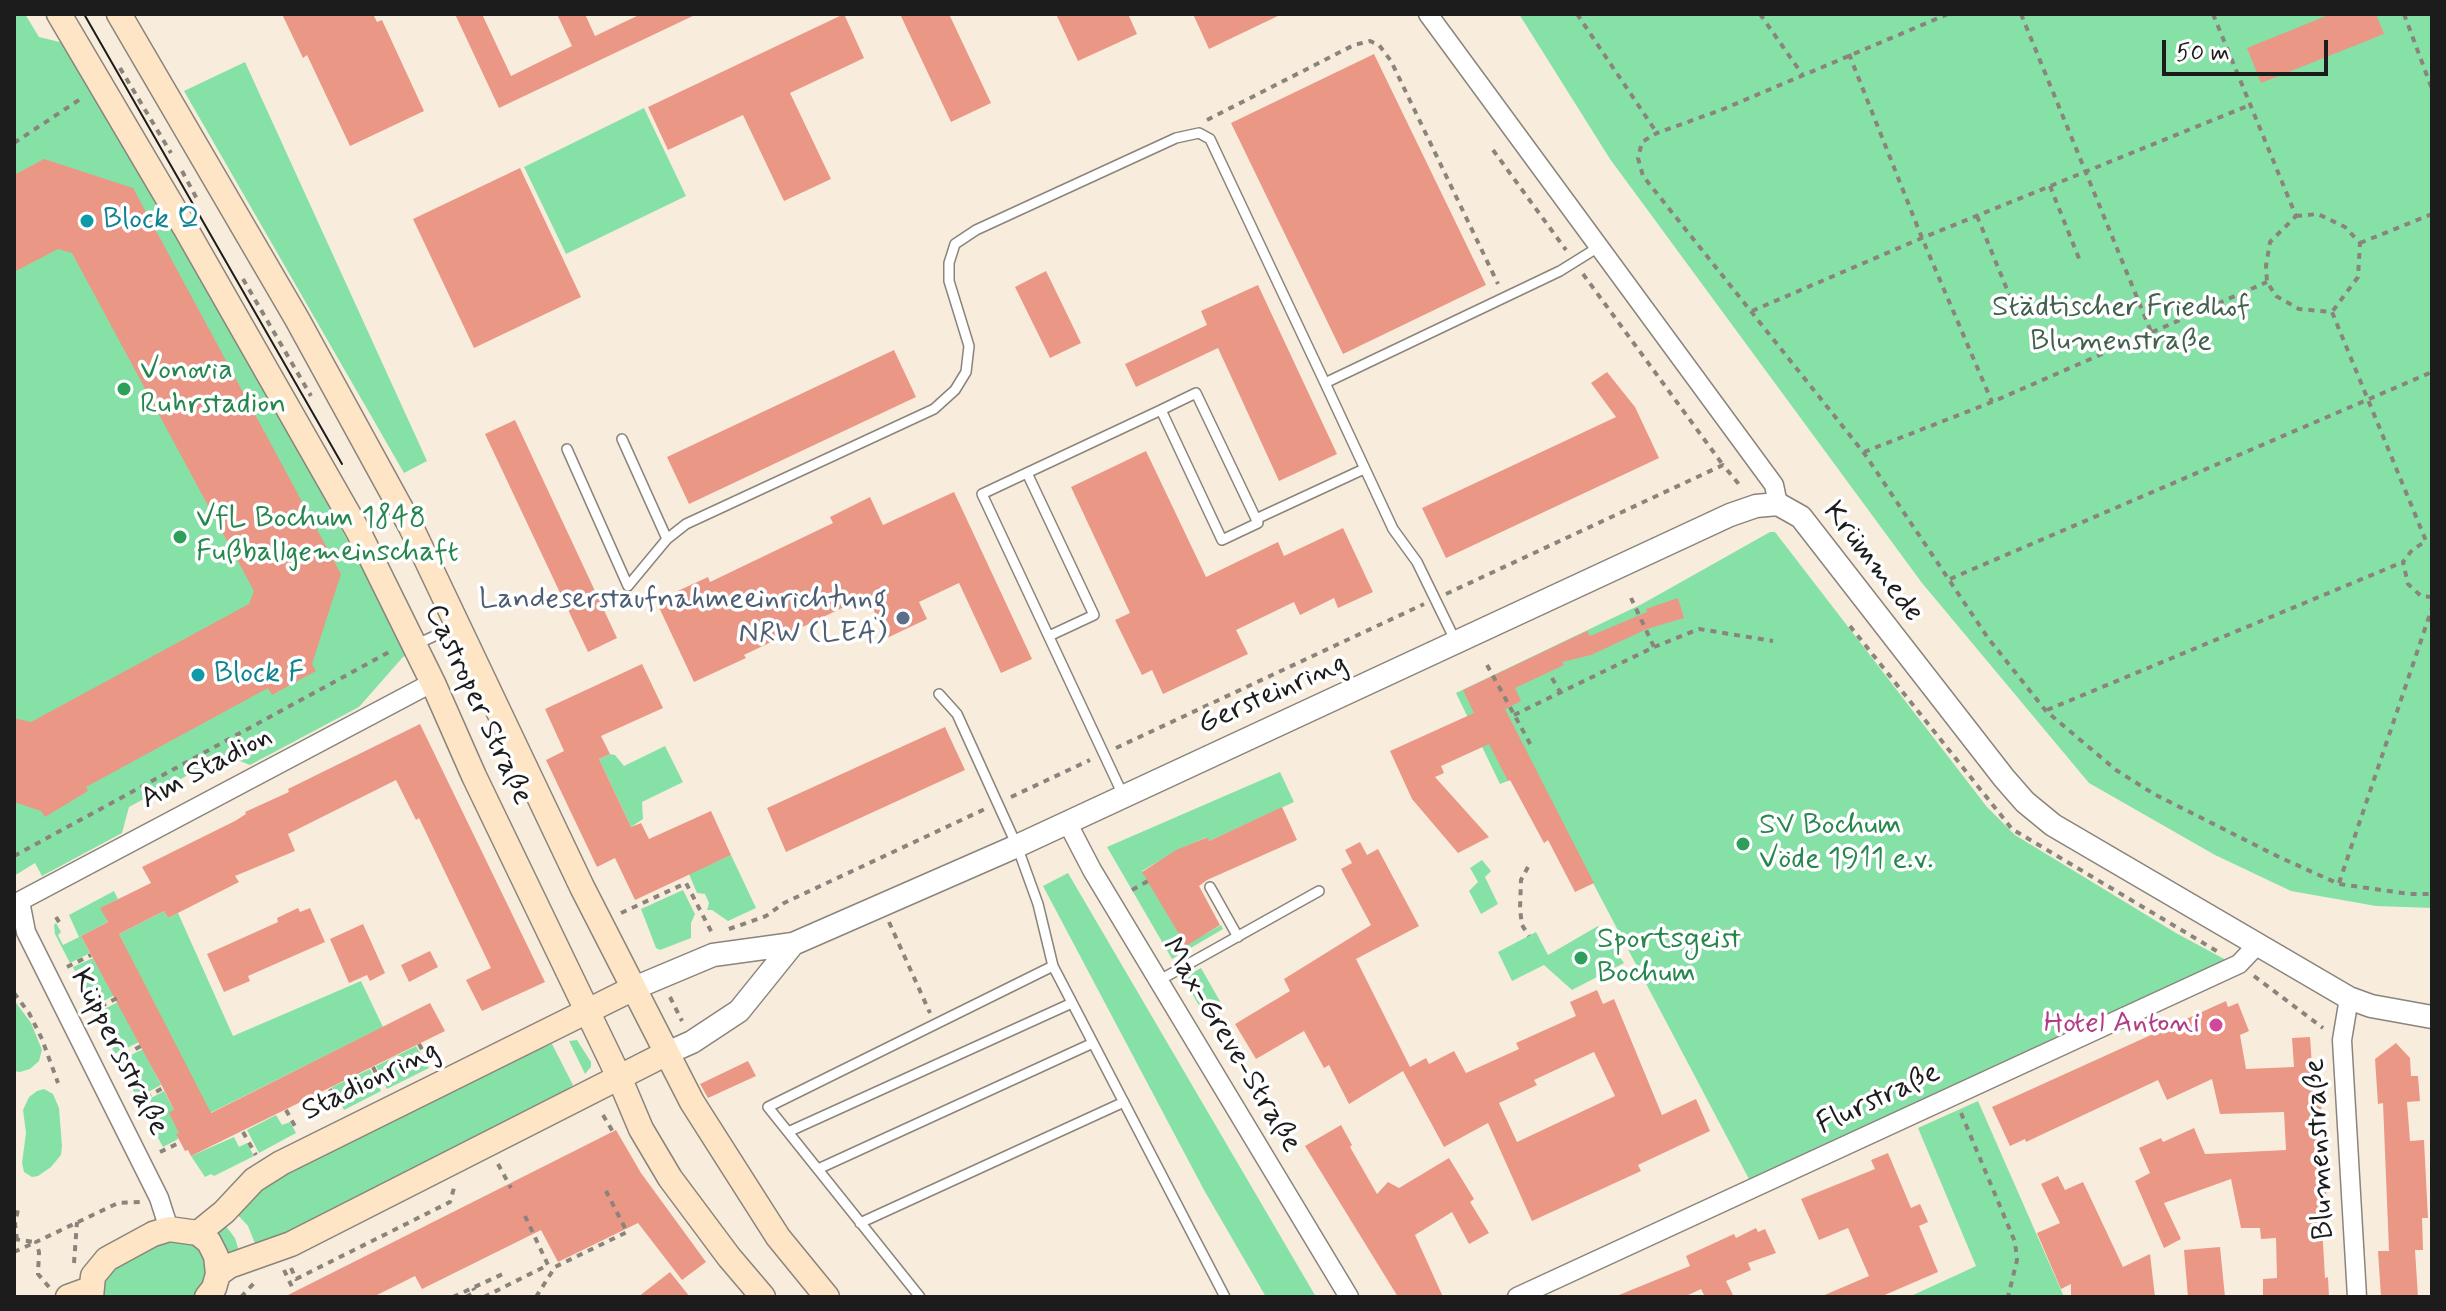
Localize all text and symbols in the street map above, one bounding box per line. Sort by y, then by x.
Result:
scale bar [2166,24,2332,74]
text: 50 m [2176,38,2230,69]
place label: Block Q [103,203,199,239]
marker: Block Q [78,212,96,230]
park label: Städtischer Friedhof Blumenstraße [1992,291,2250,362]
place label: Vonovia Ruhrstadion [140,354,286,424]
marker: Vonovia Ruhrstadion [115,380,133,398]
street label: Krümmede [1814,496,1930,630]
place label: VfL Bochum 1848 Fußballgemeinschaft [196,502,459,572]
marker: VfL Bochum 1848 Fußballgemeinschaft [171,528,189,546]
place label: Landeserstaufnahmeeinrichtung NRW (LEA) [479,583,887,654]
street label: Castroper Straße [415,599,539,811]
marker: Landeserstaufnahmeeinrichtung NRW (LEA) [894,609,912,627]
street label: Gersteinring [1193,646,1353,744]
place label: Block F [214,657,304,693]
marker: Block F [189,666,207,684]
street label: Am Stadion [135,719,279,819]
place label: SV Bochum Vöde 1911 e.v. [1759,809,1933,880]
marker: SV Bochum Vöde 1911 e.v. [1734,835,1752,853]
place label: Sportsgeist Bochum [1597,923,1741,994]
street label: Max-Greve-Straße [1152,932,1308,1160]
marker: Sportsgeist Bochum [1572,949,1590,967]
street label: Küppersstraße [61,964,175,1142]
place label: Hotel Antoni [2044,1007,2200,1043]
marker: Hotel Antoni [2207,1016,2225,1034]
street label: Stadionring [297,1033,445,1131]
street label: Flurstraße [1812,1056,1946,1144]
street label: Blumenstraße [2298,1058,2344,1240]

